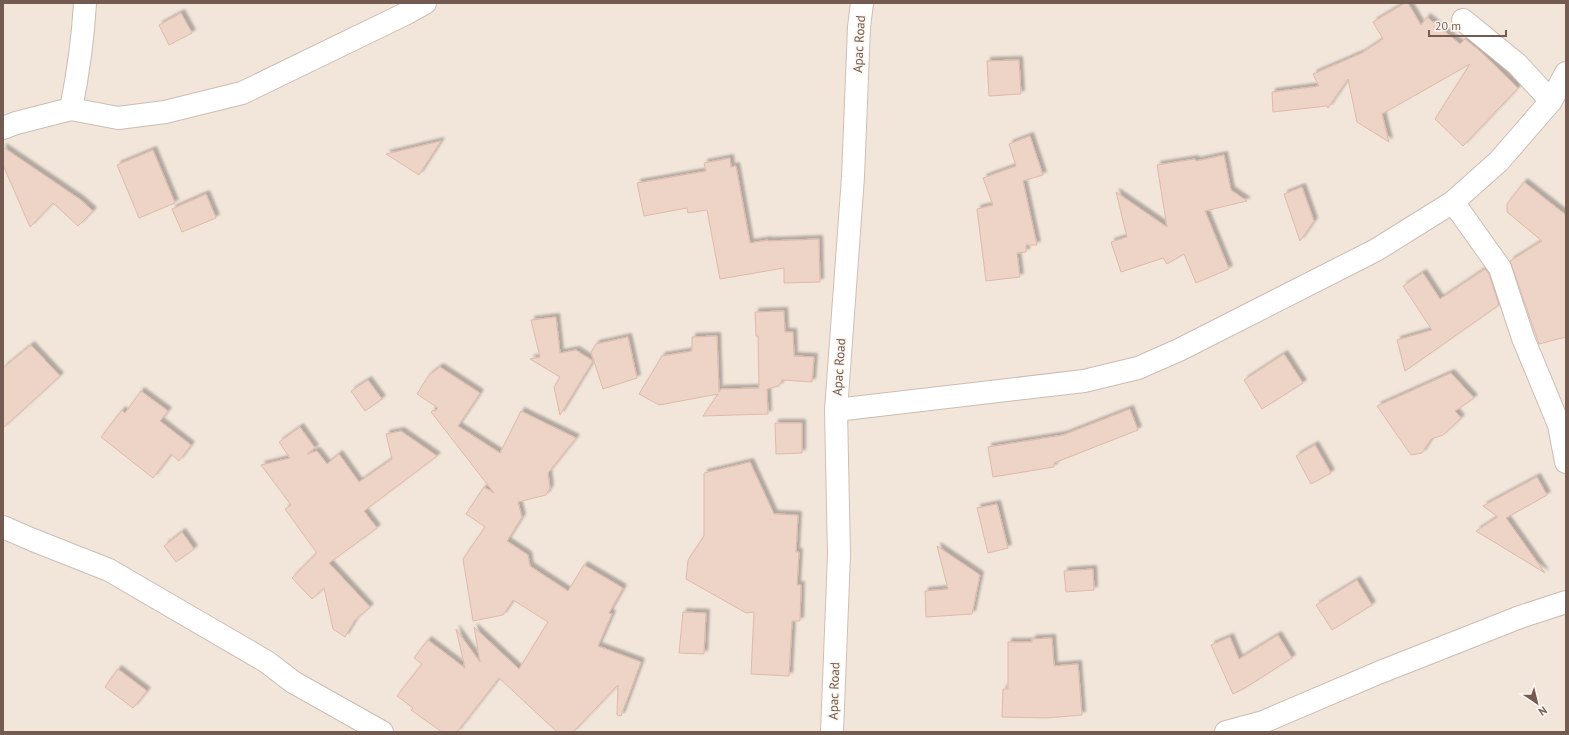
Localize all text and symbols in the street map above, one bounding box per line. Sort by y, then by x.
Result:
scale bar [1429,12,1506,38]
street label: Apac Road [849,15,869,73]
text: 20 m [1435,18,1461,33]
street label: Apac Road [829,338,849,396]
street label: Apac Road [824,662,844,720]
north arrow [1517,683,1557,723]
text: N [1536,703,1550,719]

